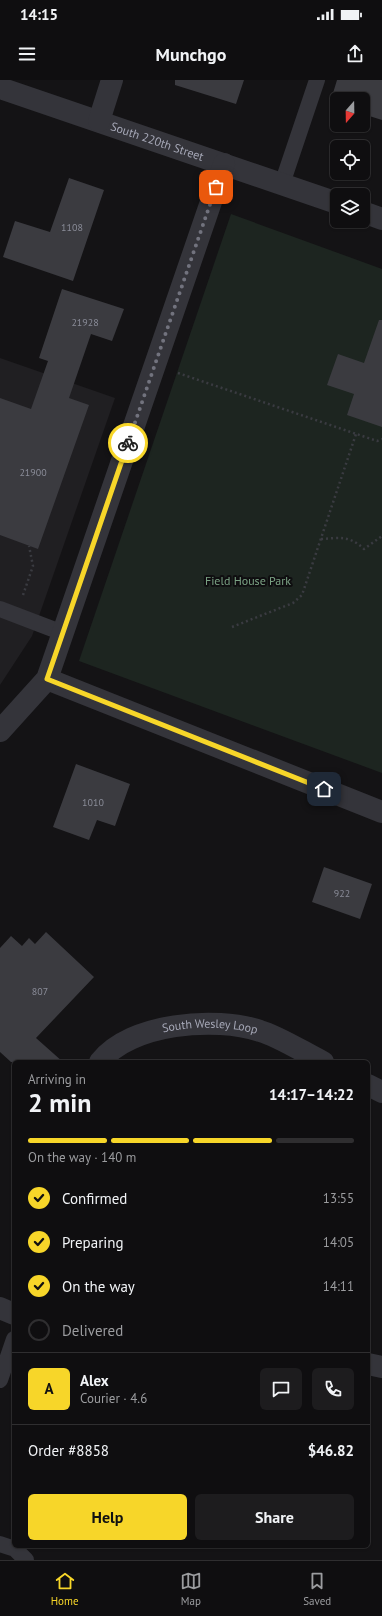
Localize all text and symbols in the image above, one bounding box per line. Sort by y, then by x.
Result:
text: 14:15 [20,5,58,24]
icon: menu [16,43,38,65]
text: Munchgo [156,43,226,66]
icon: share [344,43,366,65]
north arrow [330,92,370,132]
map controls [330,92,370,228]
street label: South 220th Street [109,118,206,164]
button: locate [330,140,370,180]
pin [199,170,233,204]
icon: bag [205,176,227,198]
button: layers [330,188,370,228]
house number: 1108 [61,221,83,234]
house number: 21928 [71,316,99,329]
courier [108,423,148,463]
icon: bike [117,432,139,454]
house number: 21900 [19,466,47,479]
park label: Field House Park [205,573,291,588]
pin [307,772,341,806]
icon: home [313,778,335,800]
house number: 1010 [82,796,104,809]
house number: 922 [334,887,350,900]
house number: 807 [32,985,48,998]
street label: South Wesley Loop [161,1016,260,1037]
text: Arriving in [28,1071,86,1088]
text: 14:17–14:22 [269,1085,354,1104]
text: 2 min [28,1086,91,1119]
text: On the way · 140 m [28,1149,136,1166]
icon: check [28,1187,50,1209]
text: Confirmed [62,1189,127,1208]
text: 13:55 [323,1190,354,1207]
icon: check [28,1231,50,1253]
text: Preparing [62,1233,124,1252]
text: 14:05 [323,1234,354,1251]
icon: check [28,1275,50,1297]
text: On the way [62,1277,135,1296]
text: 14:11 [323,1278,354,1295]
text: Delivered [62,1321,123,1340]
button: chat [260,1368,302,1410]
button: phone [312,1368,354,1410]
text: Alex [80,1371,109,1390]
text: A [44,1379,54,1398]
text: Courier · 4.6 [80,1390,147,1407]
text: Order #8858 [28,1441,109,1460]
text: $46.82 [308,1441,354,1460]
button: Help [28,1494,187,1540]
button: Share [195,1494,354,1540]
tab: Home [51,1570,79,1608]
tab: Map [180,1570,202,1608]
tab: Saved [303,1570,331,1608]

